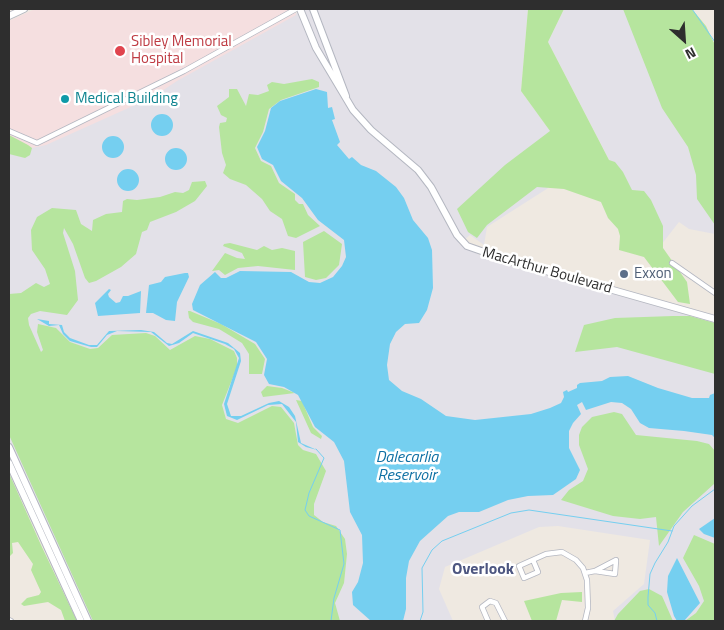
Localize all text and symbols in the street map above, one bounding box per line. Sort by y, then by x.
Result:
north arrow [659,15,709,65]
place label: Sibley Memorial Hospital [131,33,232,68]
text: N [682,42,700,65]
marker: Sibley Memorial Hospital [113,44,127,58]
place label: Medical Building [75,90,178,108]
marker: Medical Building [59,93,71,105]
street label: MacArthur Boulevard [480,244,614,298]
place label: Exxon [634,265,672,283]
marker: Exxon [618,268,630,280]
water label: Dalecarlia Reservoir [376,448,438,486]
district label: Overlook [452,560,514,580]

